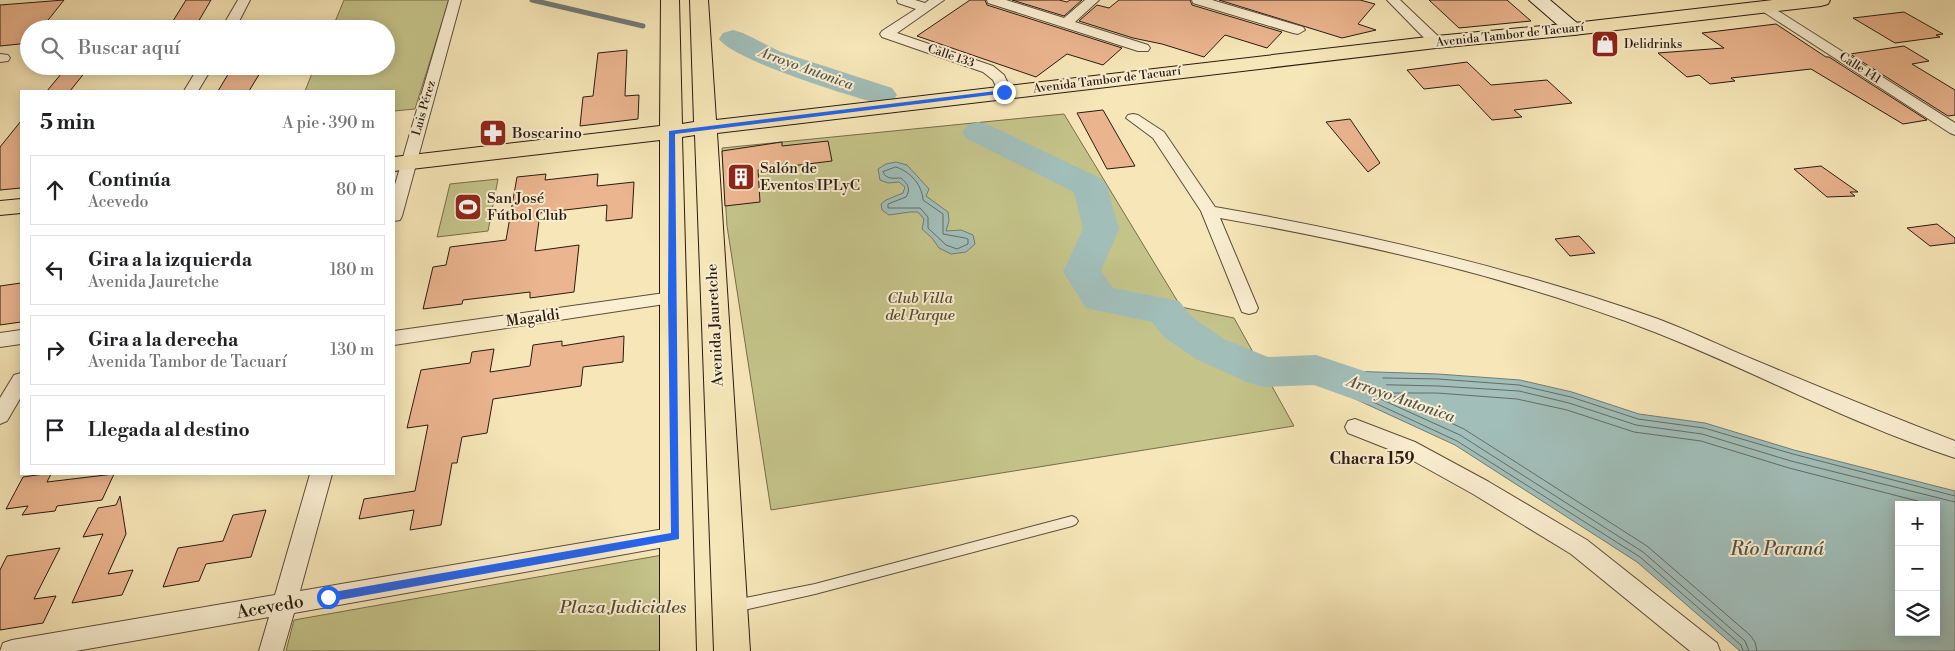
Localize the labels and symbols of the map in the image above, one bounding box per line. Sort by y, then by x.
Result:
street label: Avenida Tambor de Tacuarí [1434,20,1586,50]
shop icon: Delidrinks [1590,29,1620,59]
place label: Delidrinks [1624,37,1682,52]
street label: Calle 133 [926,41,977,71]
water label: Arroyo Antonica [755,43,856,94]
street label: Calle 141 [1836,49,1884,88]
street label: Avenida Tambor de Tacuarí [1031,63,1183,97]
street label: Luis Pérez [409,78,439,137]
route end [993,81,1016,104]
pharmacy icon: Boscarino [478,118,508,148]
place label: Boscarino [511,124,582,143]
place label: Salón de Eventos IPLyC [760,159,860,195]
building icon: Salón de Eventos IPLyC [726,162,756,192]
place label: San José Fútbol Club [487,189,567,225]
sports icon: San José Fútbol Club [453,192,483,222]
street label: Avenida Jauretche [702,263,728,388]
park label: Club Villa del Parque [885,289,955,325]
street label: Magaldi [505,305,561,331]
water label: Arroyo Antonica [1342,371,1458,427]
district label: Chacra 159 [1329,449,1415,469]
water label: Río Paraná [1729,537,1824,561]
route start [317,586,340,609]
street label: Acevedo [234,590,306,624]
park label: Plaza Judiciales [559,596,687,619]

